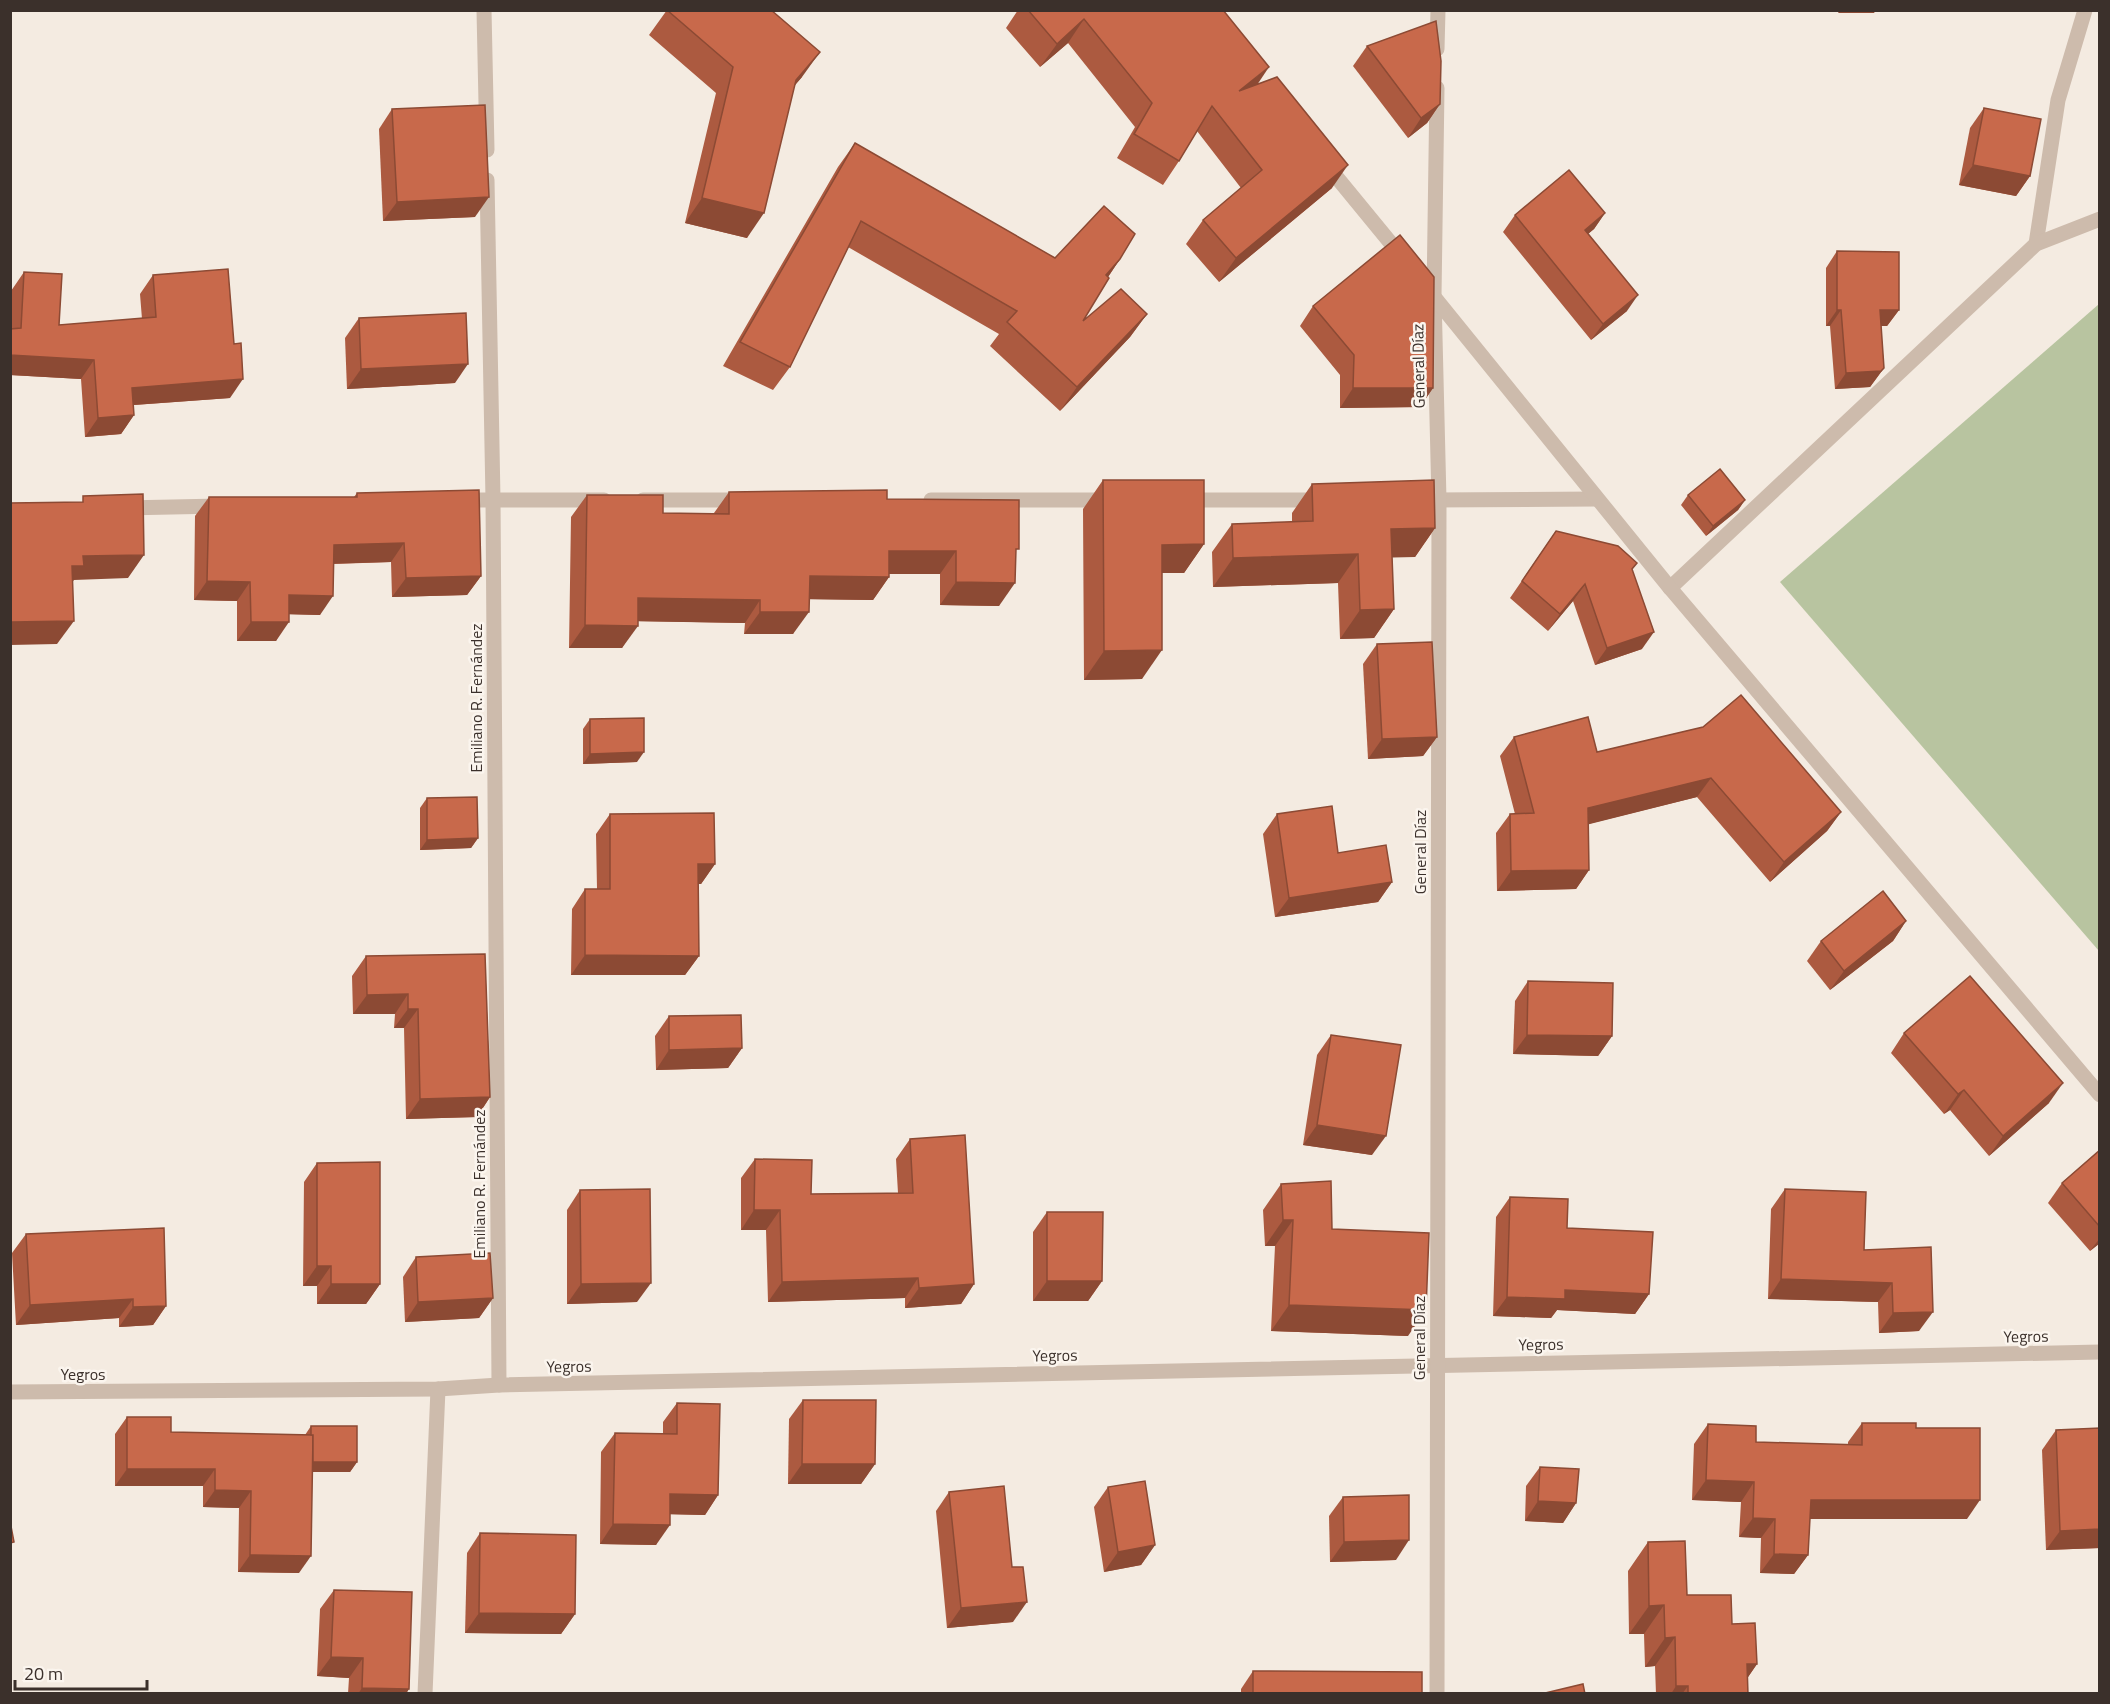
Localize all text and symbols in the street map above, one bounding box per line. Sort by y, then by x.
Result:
street label: General Díaz [1405,324,1431,408]
street label: Emiliano R. Fernández [464,623,488,773]
street label: General Díaz [1408,810,1432,894]
street label: Emiliano R. Fernández [467,1109,491,1259]
street label: General Díaz [1407,1296,1431,1380]
street label: Yegros [2003,1324,2049,1348]
street label: Yegros [1518,1332,1564,1356]
street label: Yegros [1032,1343,1078,1367]
street label: Yegros [546,1354,592,1378]
street label: Yegros [60,1362,106,1386]
scale bar [15,1653,147,1691]
text: 20 m [24,1660,63,1687]

